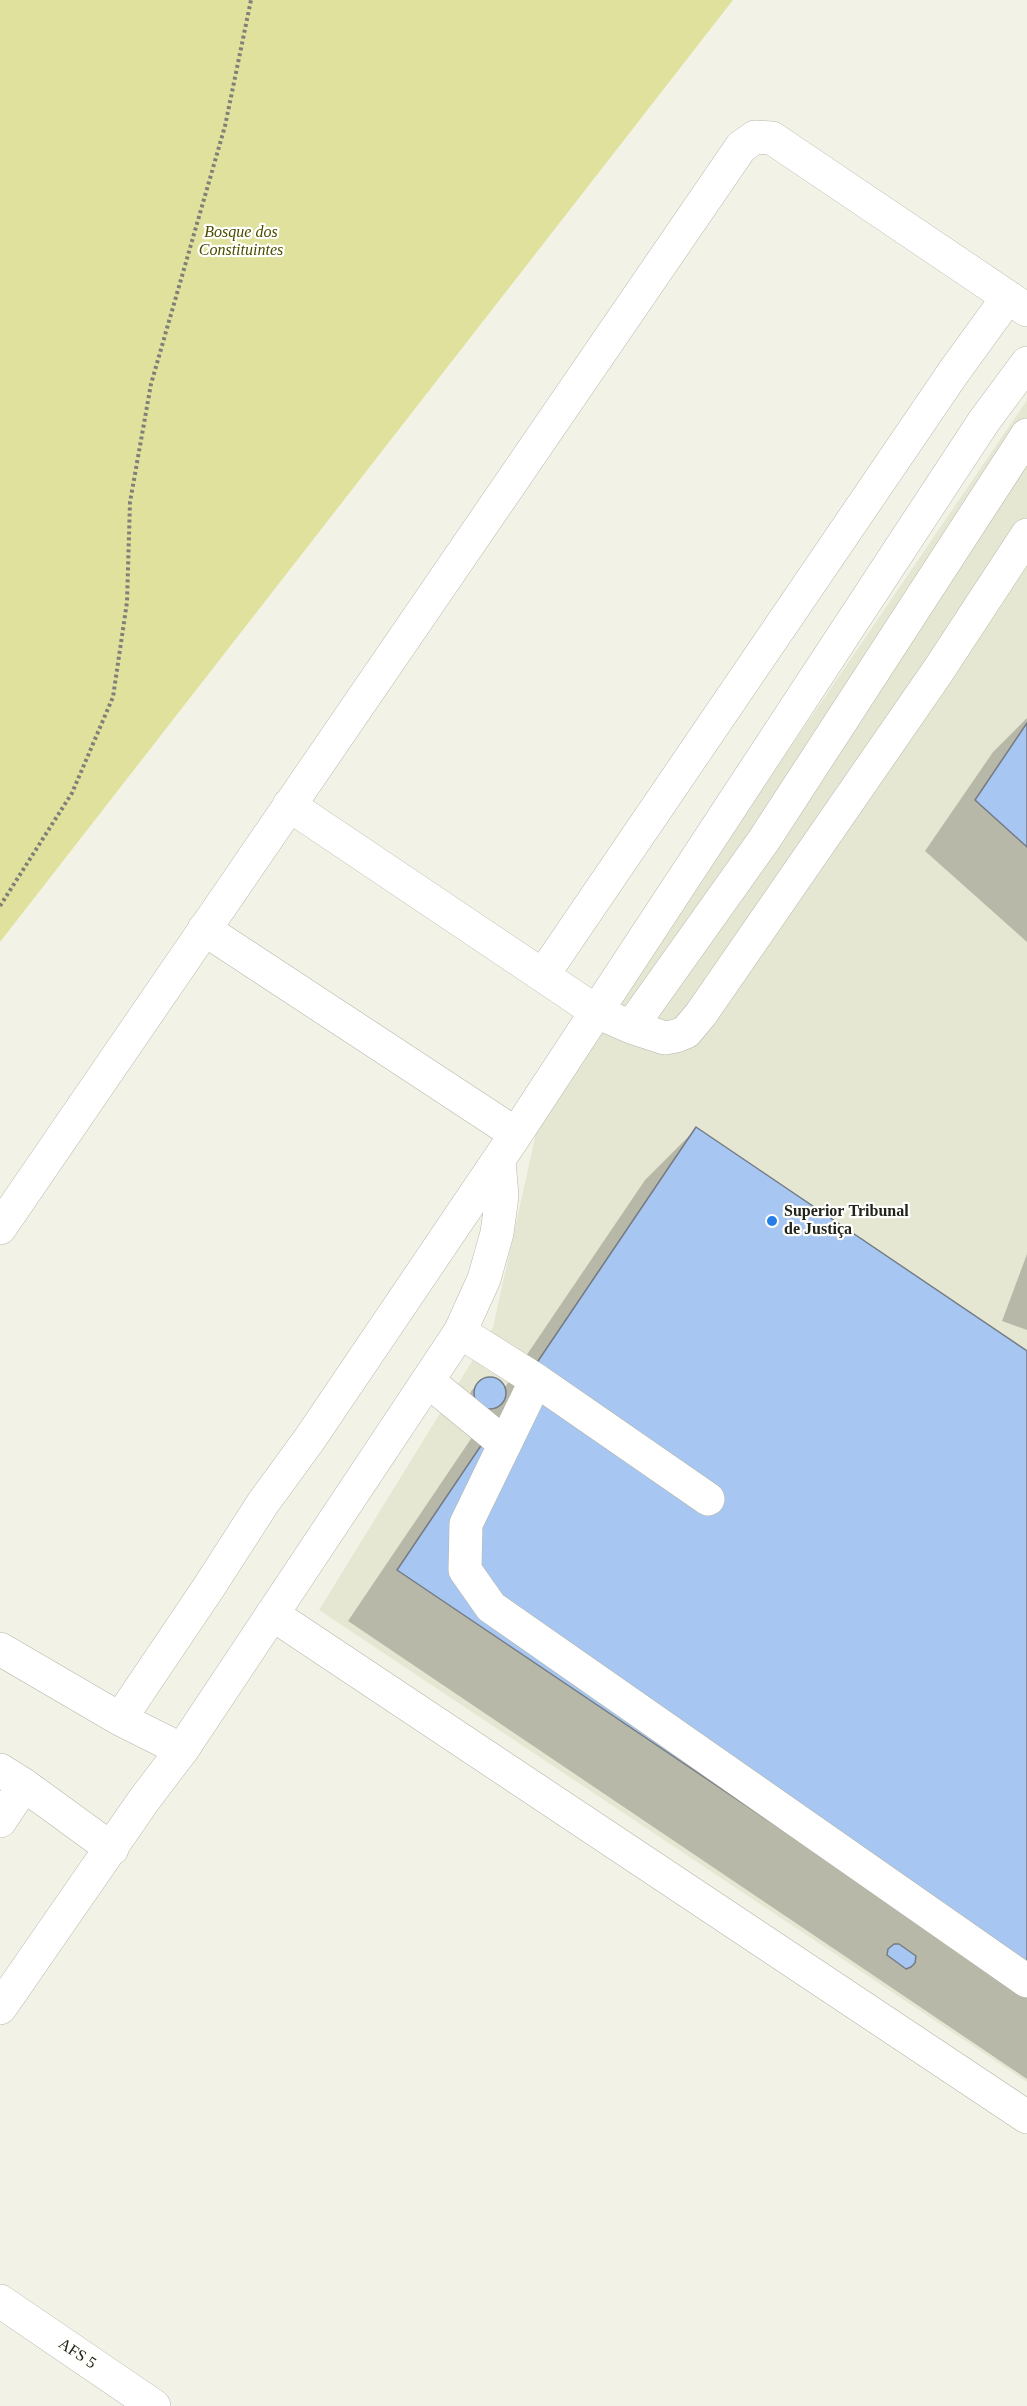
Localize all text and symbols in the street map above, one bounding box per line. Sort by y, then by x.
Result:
park label: Bosque dos Constituintes [199,223,283,261]
place label: Superior Tribunal de Justiça [784,1202,909,1240]
marker: Superior Tribunal de Justiça [765,1214,779,1228]
street label: AFS 5 [54,2334,100,2374]

